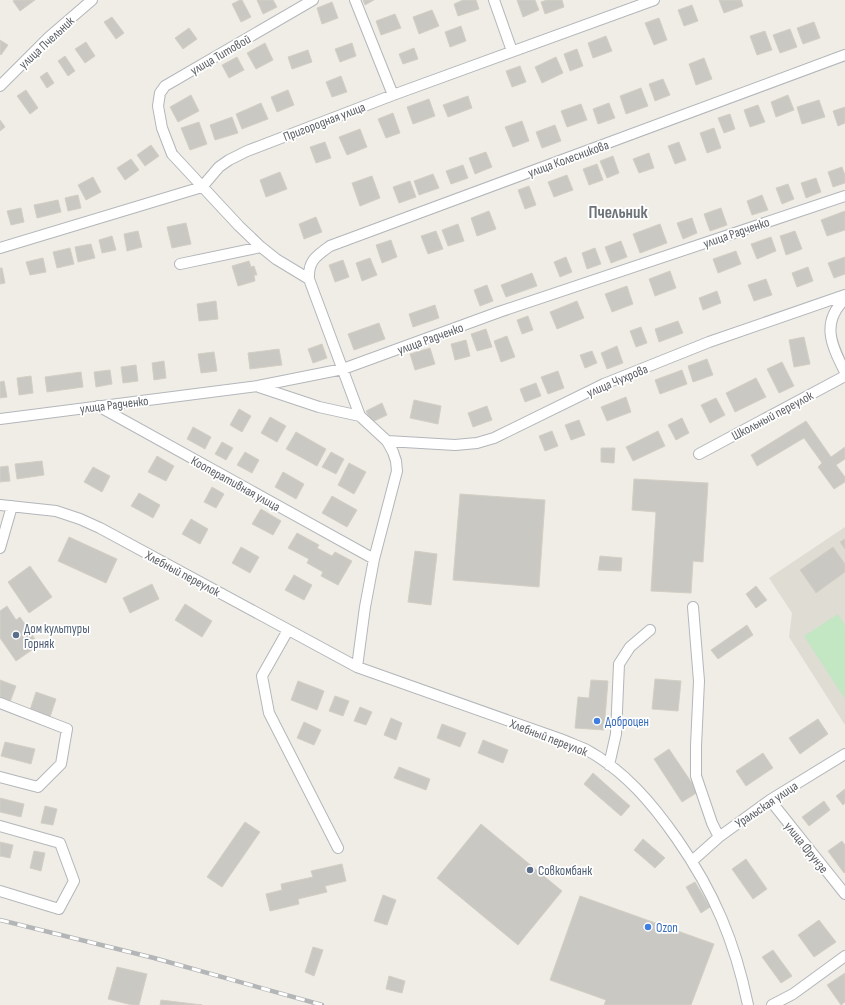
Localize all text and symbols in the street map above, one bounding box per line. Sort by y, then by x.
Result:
street label: улица Пчельник [16,13,78,72]
street label: улица Титовой [187,31,254,79]
street label: Пригородная улица [281,99,368,145]
street label: улица Колесникова [526,137,611,181]
district label: Пчельник [588,203,648,223]
street label: улица Радченко [701,214,772,252]
street label: улица Радченко [395,320,466,358]
street label: улица Чухрова [584,361,650,401]
street label: Школьный переулок [729,388,816,444]
street label: улица Радченко [79,393,149,417]
street label: Кооперативная улица [188,453,283,515]
street label: Хлебный переулок [141,547,223,600]
place label: Дом культуры Горняк [24,621,90,652]
marker: Дом культуры Горняк [11,630,21,640]
place label: Доброцен [605,714,649,730]
street label: Хлебный переулок [506,715,590,760]
marker: Доброцен [592,716,602,726]
street label: Уральская улица [732,778,801,832]
street label: улица Фрунзе [781,819,832,876]
place label: Совкомбанк [538,863,592,879]
marker: Совкомбанк [525,865,535,875]
place label: Ozon [656,920,678,936]
marker: Ozon [643,922,653,932]

